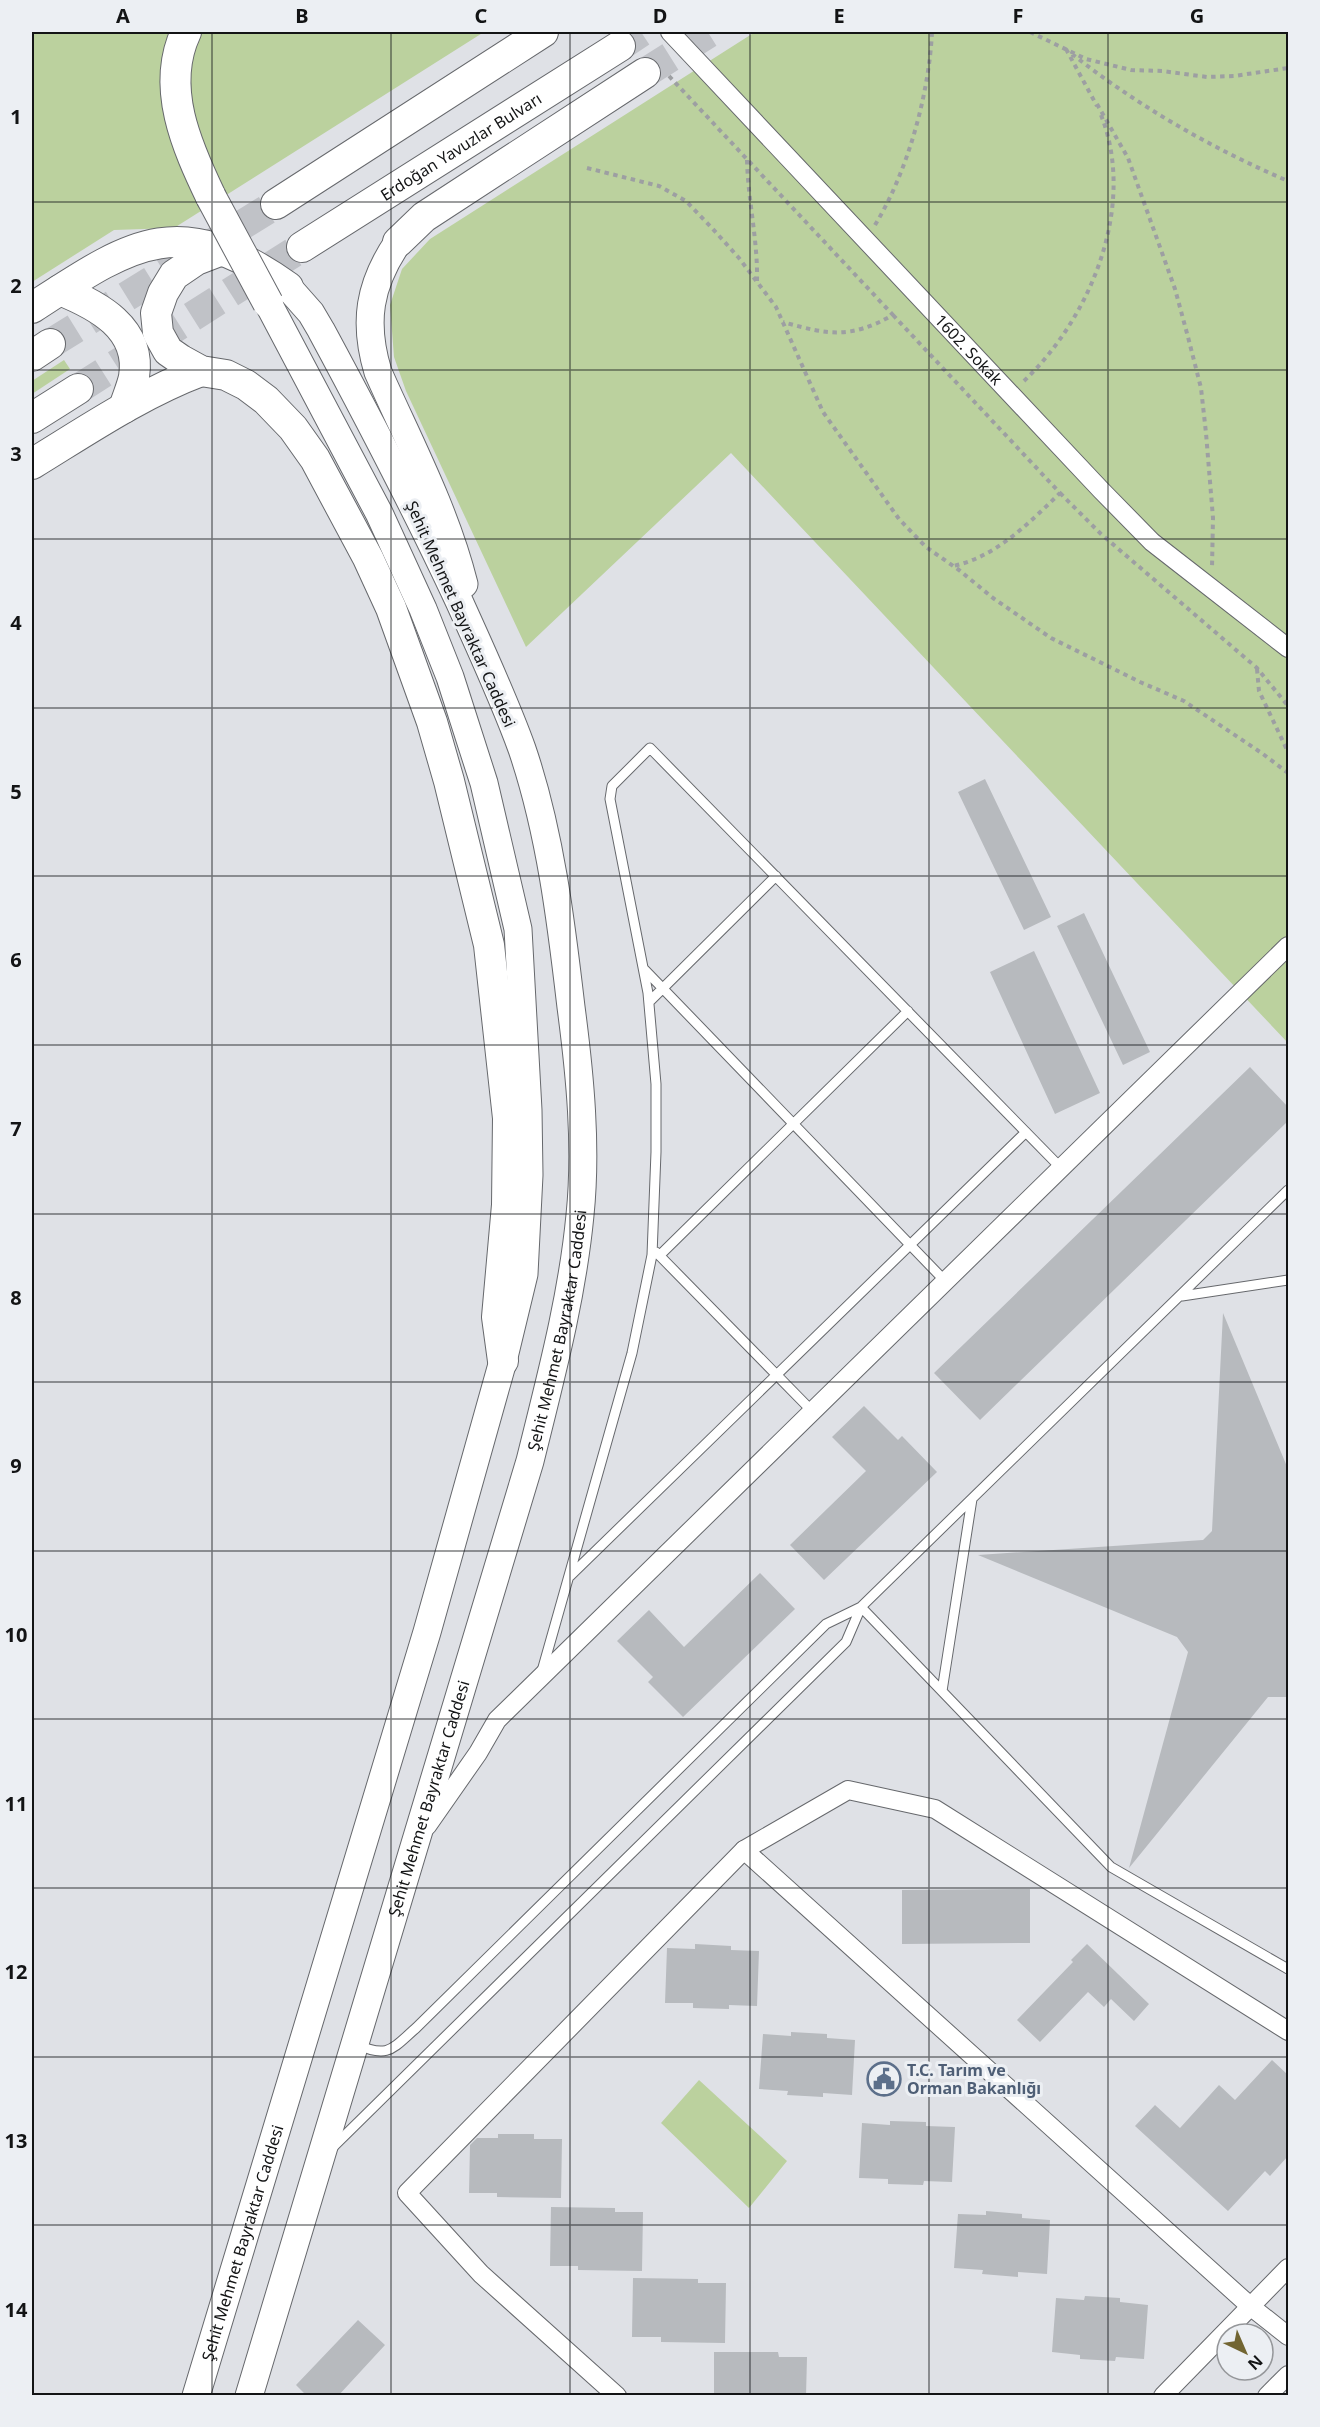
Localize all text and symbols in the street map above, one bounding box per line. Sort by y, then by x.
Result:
text: A [116,2,130,29]
text: B [295,2,309,29]
text: C [475,2,488,29]
text: D [653,2,667,29]
text: E [833,2,845,29]
text: F [1013,2,1023,29]
text: G [1190,2,1204,29]
street label: Erdoğan Yavuzlar Bulvarı [376,87,546,206]
text: 1 [10,103,22,130]
text: 2 [10,272,22,299]
street label: 1602. Sokak [930,309,1008,390]
text: 3 [10,440,22,467]
street label: Şehit Mehmet Bayraktar Caddesi [401,497,521,731]
text: 4 [10,609,22,636]
text: 5 [10,778,22,805]
text: 6 [10,946,22,973]
text: 7 [10,1115,22,1142]
street label: Şehit Mehmet Bayraktar Caddesi [522,1209,591,1453]
text: 8 [10,1284,22,1311]
text: 9 [10,1452,22,1479]
text: 10 [5,1621,27,1648]
street label: Şehit Mehmet Bayraktar Caddesi [383,1678,475,1919]
text: 11 [5,1790,27,1817]
text: 12 [5,1958,27,1985]
place label: T.C. Tarım ve Orman Bakanlığı [907,2059,1041,2099]
public building icon: T.C. Tarım ve Orman Bakanlığı [866,2061,902,2097]
street label: Şehit Mehmet Bayraktar Caddesi [196,2122,288,2364]
text: 13 [5,2127,27,2154]
text: 14 [5,2296,28,2323]
north arrow [1215,2322,1275,2382]
text: N [1243,2350,1268,2375]

